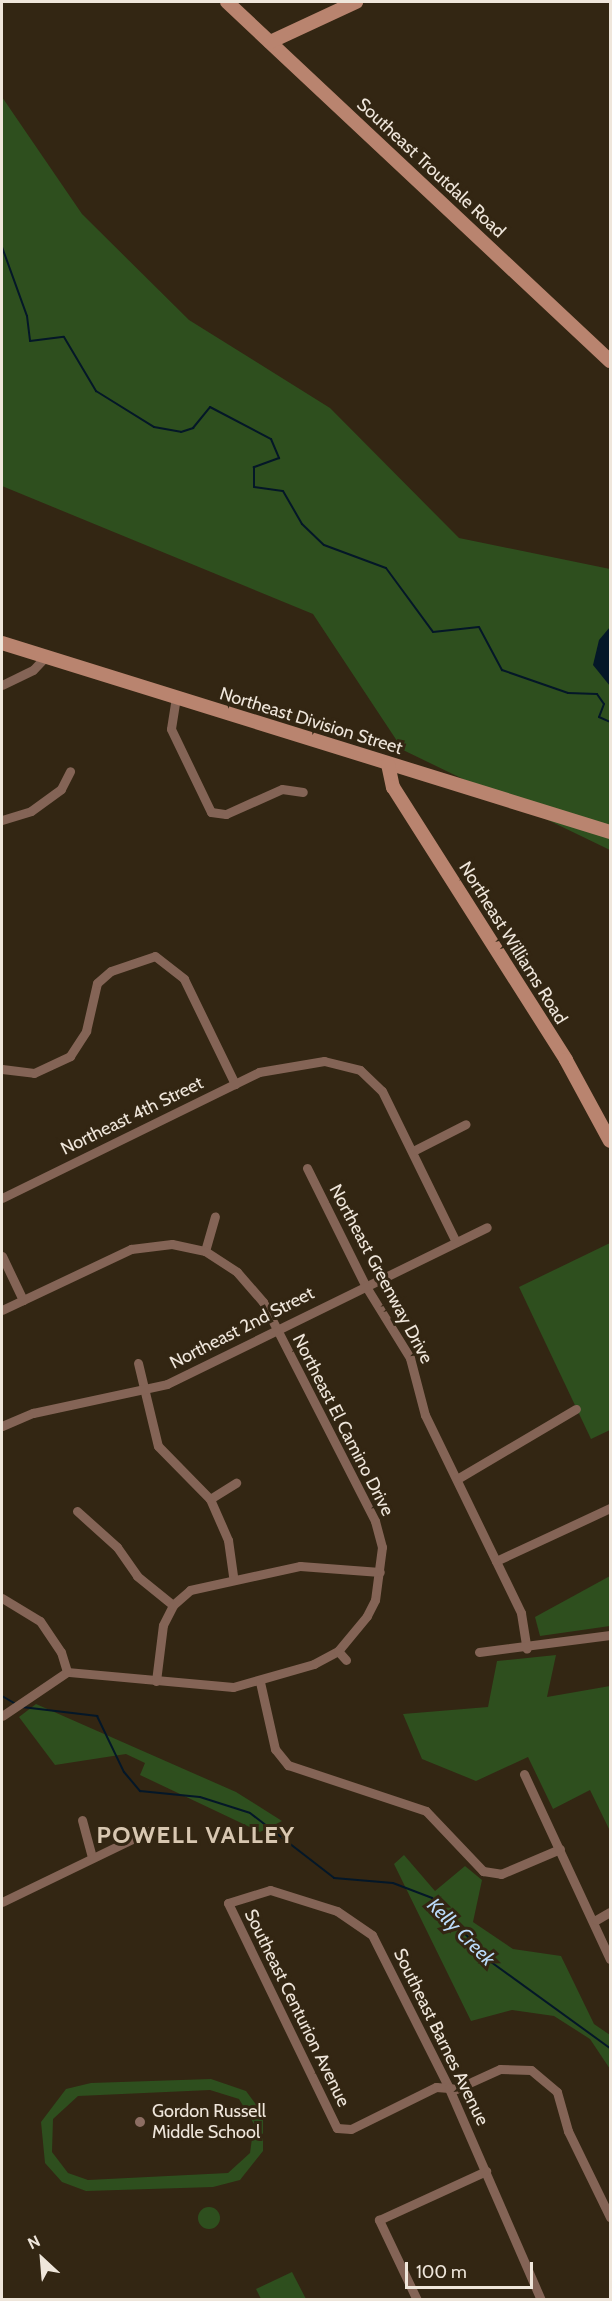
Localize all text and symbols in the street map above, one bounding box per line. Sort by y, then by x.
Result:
street label: Southeast Troutdale Road [352,94,510,242]
street label: Northeast Division Street [217,683,405,759]
street label: Northeast Williams Road [454,858,572,1028]
street label: Northeast 4th Street [57,1072,207,1160]
street label: Northeast Greenway Drive [325,1181,437,1367]
street label: Northeast 2nd Street [166,1282,318,1374]
street label: Northeast El Camino Drive [288,1330,398,1520]
district label: POWELL VALLEY [97,1821,295,1849]
water label: Kelly Creek [422,1893,500,1971]
street label: Southeast Centurion Avenue [240,1906,354,2110]
street label: Southeast Barnes Avenue [389,1945,493,2129]
place label: Gordon Russell Middle School [152,2101,266,2144]
marker: Gordon Russell Middle School [133,2115,147,2129]
north arrow [12,2229,72,2289]
text: N [25,2231,43,2253]
scale bar [408,2250,536,2288]
text: 100 m [416,2261,467,2283]

